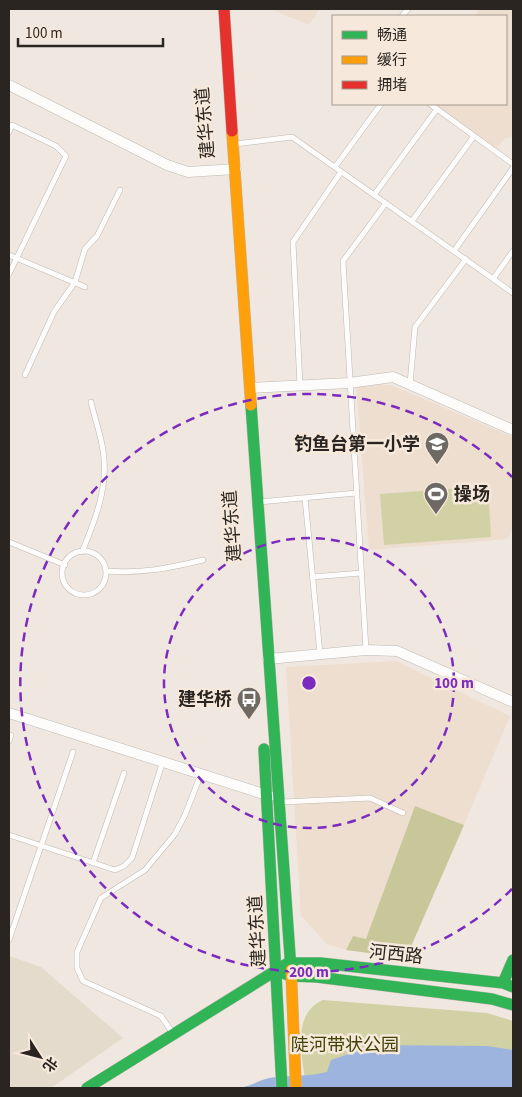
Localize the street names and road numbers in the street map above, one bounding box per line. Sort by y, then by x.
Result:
street label: 建华东道 [190,86,221,160]
street label: 建华东道 [218,489,247,563]
street label: 建华东道 [243,894,272,968]
street label: 河西路 [368,939,424,970]

